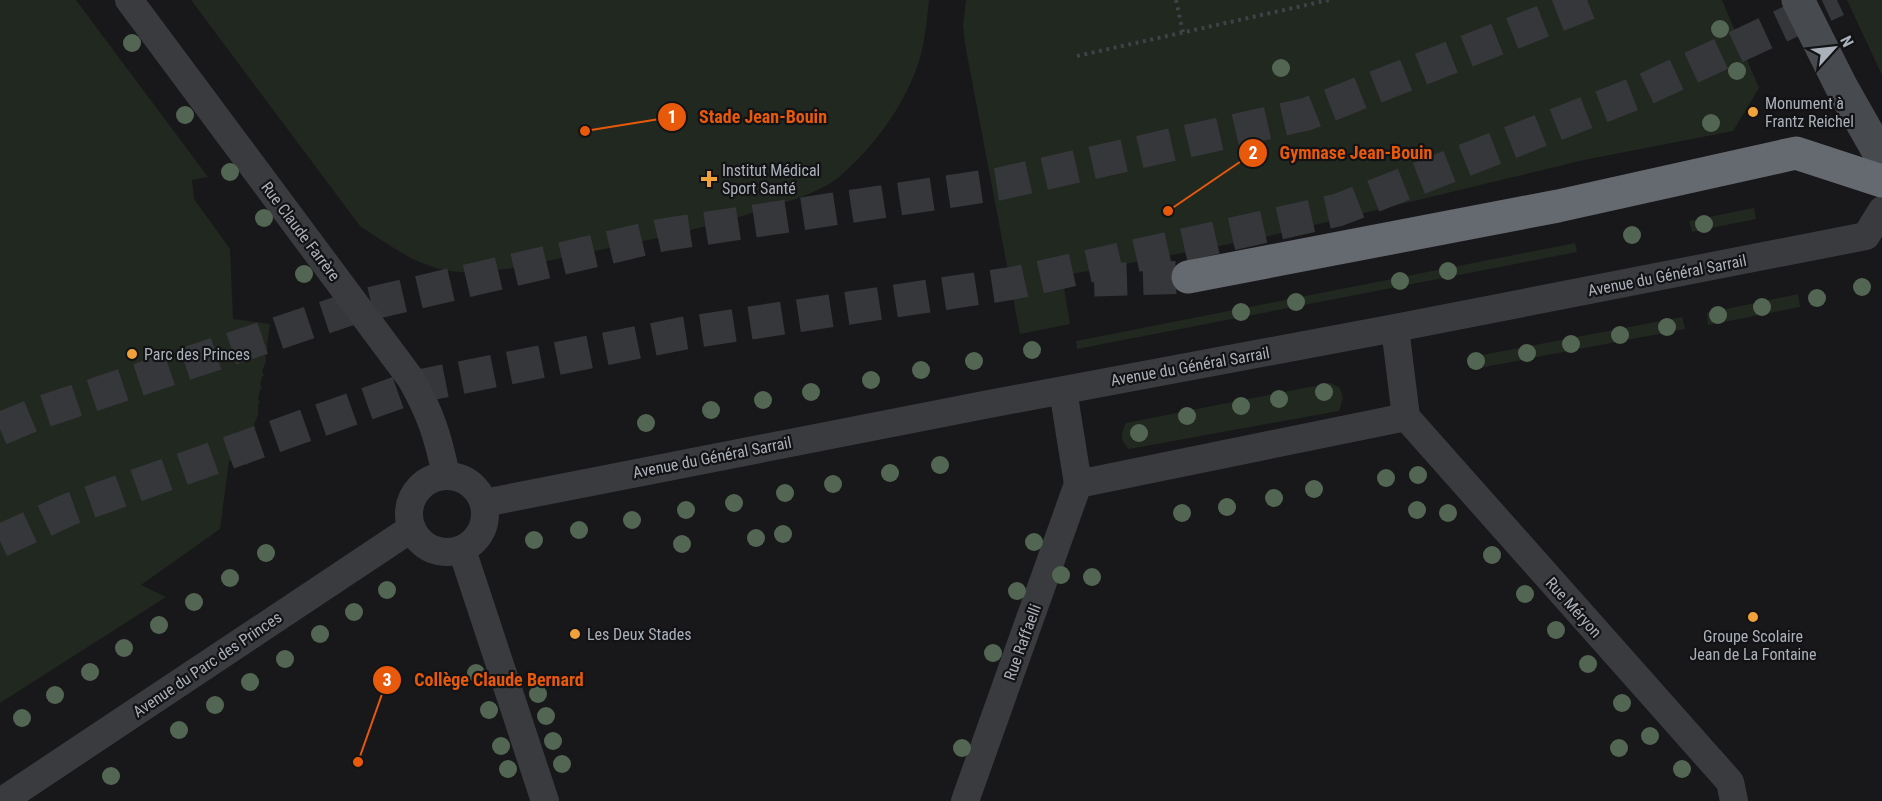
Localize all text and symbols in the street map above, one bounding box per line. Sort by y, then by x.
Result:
north arrow [1804,18,1864,78]
text: N [1836,33,1858,50]
place label: Monument à Frantz Reichel [1765,94,1854,131]
callout: Stade Jean-Bouin [657,99,839,135]
marker: Monument à Frantz Reichel [1746,105,1760,119]
text: 1 [667,106,677,127]
text: Stade Jean-Bouin [699,106,827,127]
callout: Gymnase Jean-Bouin [1238,135,1445,171]
text: 2 [1248,142,1258,163]
text: Gymnase Jean-Bouin [1280,142,1432,163]
place label: Institut Médical Sport Santé [722,161,820,198]
marker: Institut Médical Sport Santé [700,170,718,188]
street label: Rue Claude Farrère [257,178,344,285]
street label: Avenue du Général Sarrail [1586,251,1748,300]
street label: Avenue du Général Sarrail [1109,343,1271,390]
place label: Parc des Princes [144,345,250,364]
marker: Parc des Princes [125,347,139,361]
street label: Avenue du Général Sarrail [631,433,793,482]
street label: Rue Méryon [1542,573,1606,641]
street label: Rue Raffaelli [1000,601,1045,683]
street label: Avenue du Parc des Princes [129,608,285,721]
marker: Groupe Scolaire Jean de La Fontaine [1746,610,1760,624]
place label: Les Deux Stades [587,625,692,644]
marker: Les Deux Stades [568,627,582,641]
place label: Groupe Scolaire Jean de La Fontaine [1689,627,1817,664]
callout: Collège Claude Bernard [372,662,596,698]
text: 3 [382,669,392,690]
text: Collège Claude Bernard [414,669,584,690]

